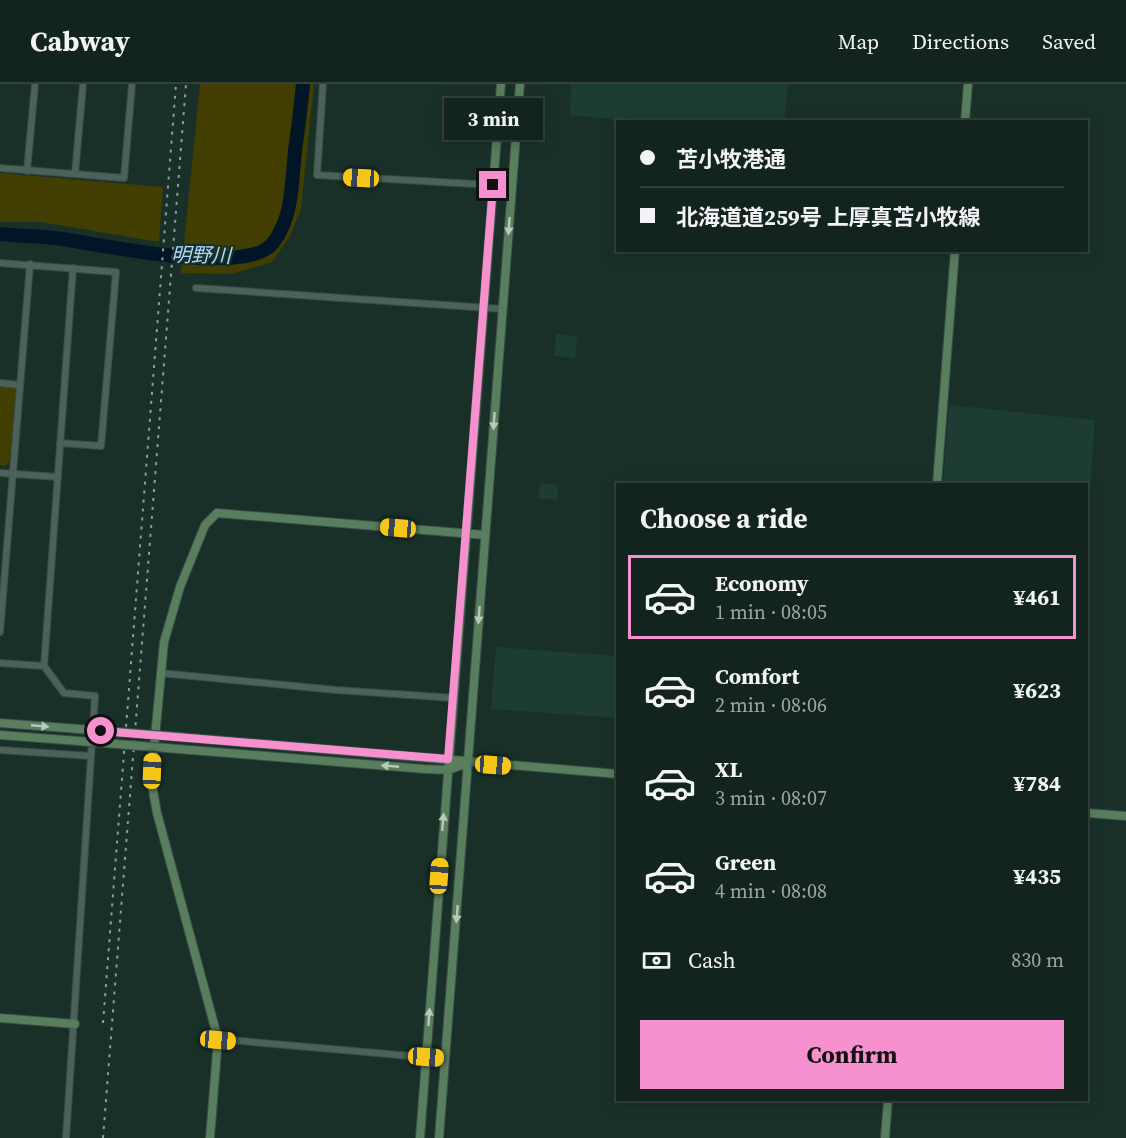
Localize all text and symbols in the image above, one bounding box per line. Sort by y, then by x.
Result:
text: Cabway [30,22,130,60]
text: Map [838,27,879,56]
text: Directions [912,27,1009,56]
text: Saved [1042,27,1096,56]
callout: 3 min [444,98,542,140]
text: 3 min [468,105,519,133]
text: 苫小牧港通 [676,144,786,174]
car [343,168,379,188]
route end [479,171,506,198]
text: 北海道道259号 上厚真苫小牧線 [676,202,980,232]
one-way arrow [504,217,514,236]
water label: 明野川 [171,240,233,270]
one-way arrow [489,411,499,430]
text: Choose a ride [640,500,808,537]
car [379,517,417,539]
text: Economy [715,568,809,598]
icon: car [643,570,697,624]
text: ¥461 [1013,582,1061,612]
text: 1 min · 08:05 [715,598,827,626]
one-way arrow [475,605,484,624]
text: Comfort [715,661,799,691]
icon: car [643,663,697,717]
text: ¥623 [1013,675,1061,705]
text: 2 min · 08:06 [715,691,827,719]
route start [87,717,114,744]
one-way arrow [30,722,49,731]
car [142,753,162,789]
text: XL [715,754,742,784]
car [474,755,512,775]
icon: car [643,756,697,810]
one-way arrow [381,761,400,771]
text: ¥784 [1013,768,1061,798]
text: 3 min · 08:07 [715,784,827,812]
one-way arrow [438,813,448,832]
text: Green [715,847,776,877]
icon: car [643,849,697,903]
car [429,857,449,895]
text: ¥435 [1013,861,1061,891]
text: 4 min · 08:08 [715,877,827,905]
one-way arrow [452,905,462,924]
icon: cash [640,944,673,977]
text: Cash [688,945,736,975]
text: 830 m [1011,946,1064,974]
one-way arrow [424,1007,434,1026]
button: Confirm [640,1020,1064,1089]
car [199,1029,237,1051]
car [407,1047,445,1067]

